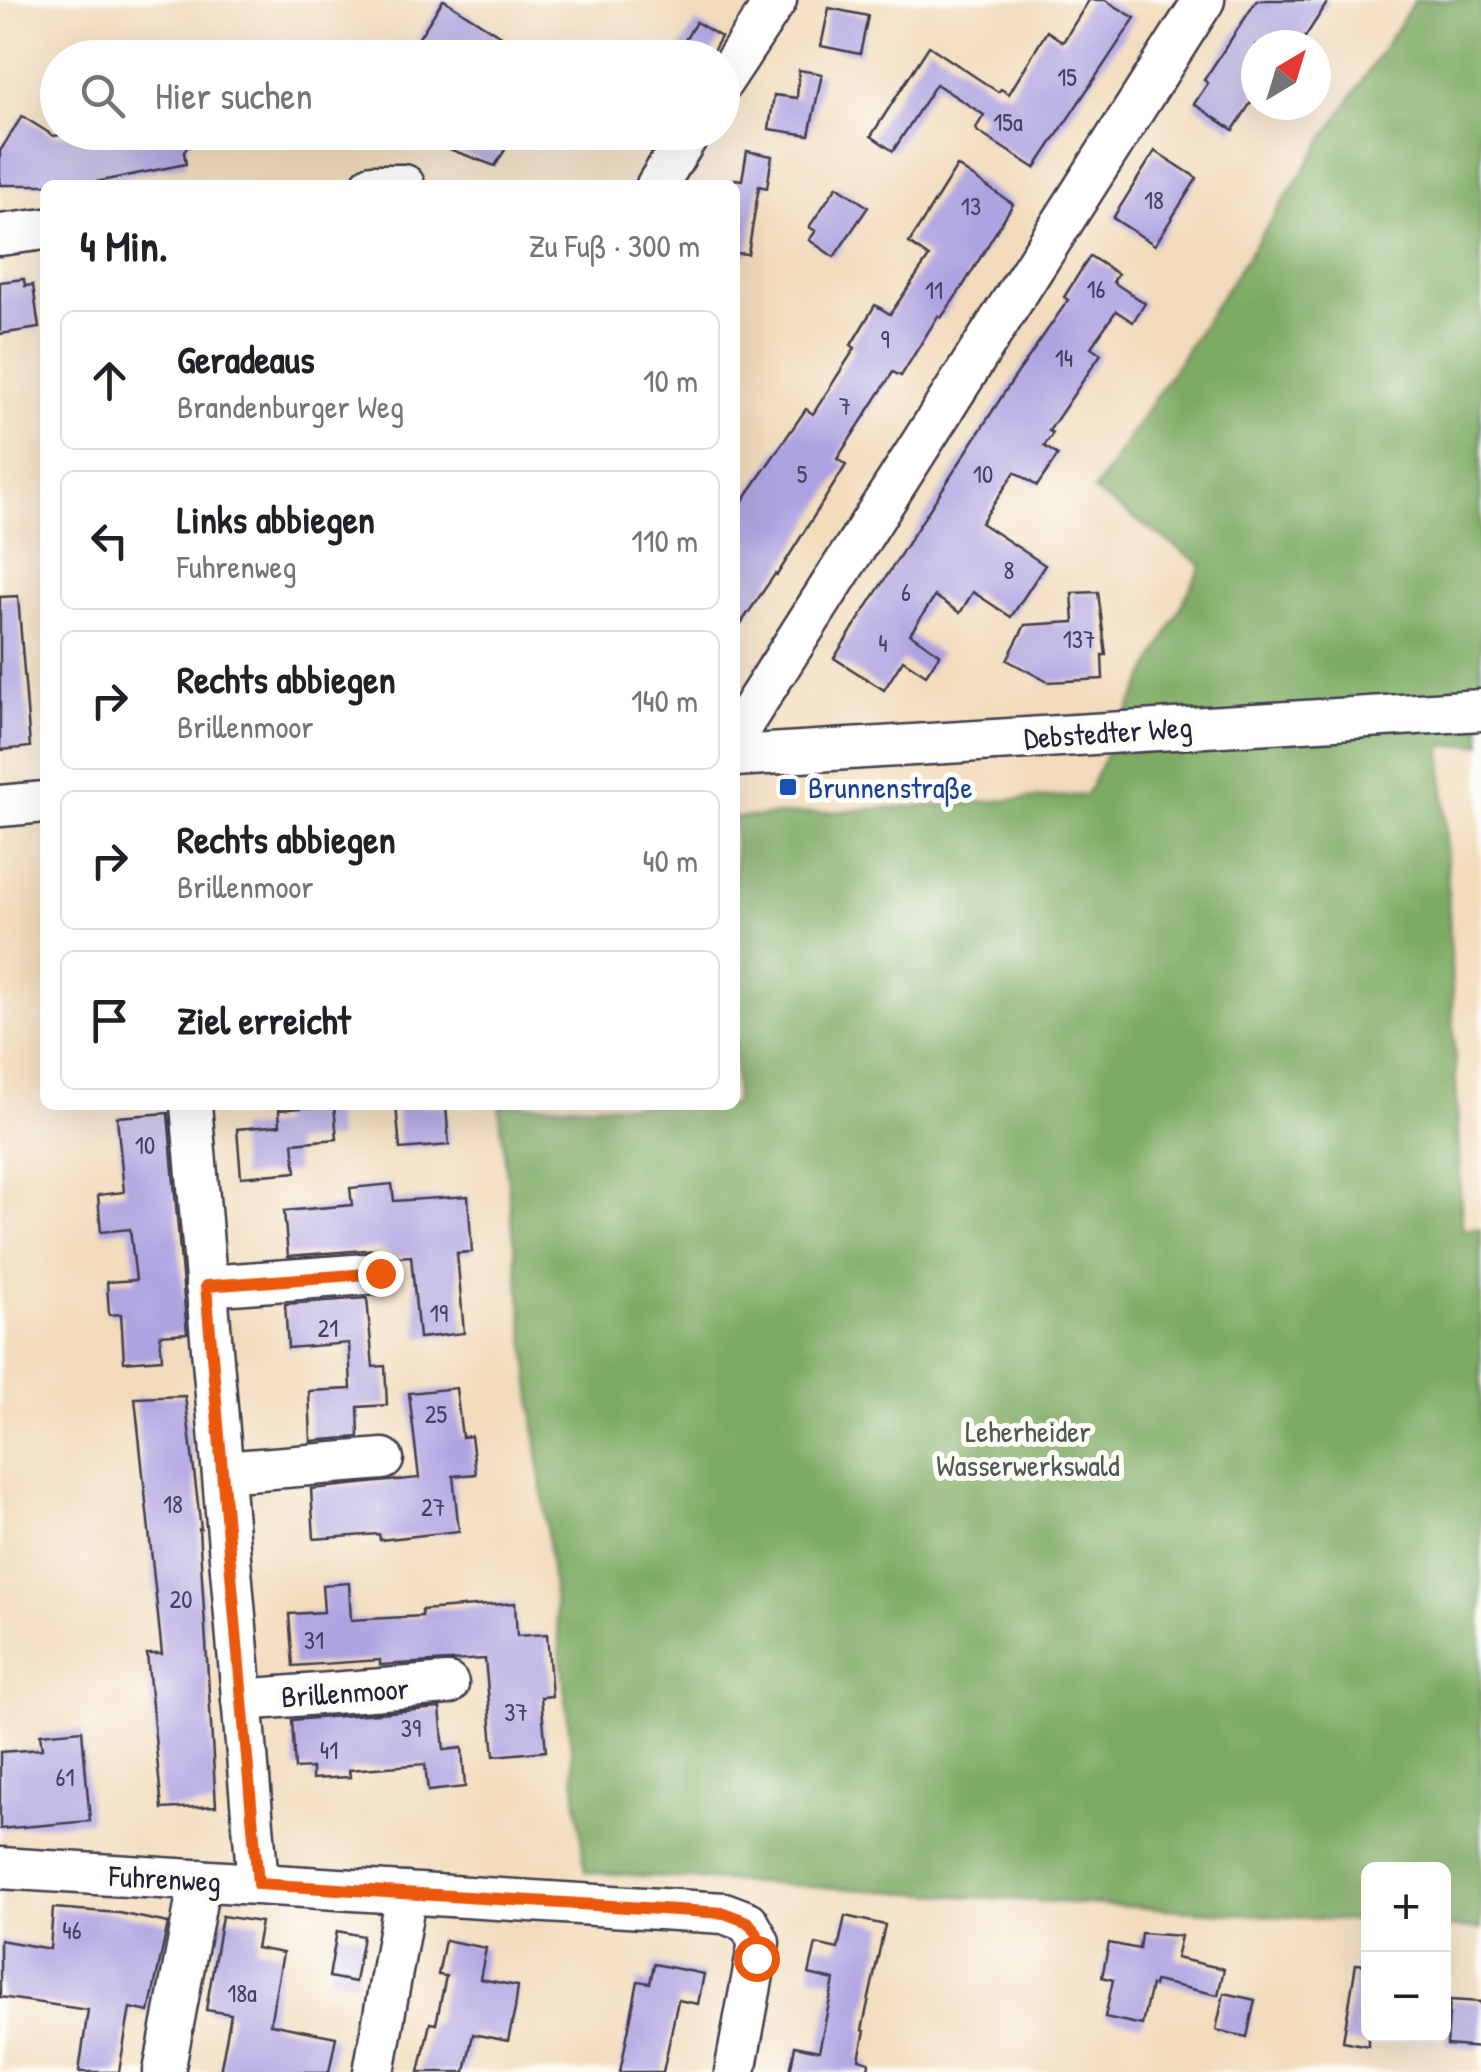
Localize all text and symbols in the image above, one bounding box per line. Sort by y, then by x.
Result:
north arrow [1241,30,1331,120]
search box [40,40,740,150]
house number: 15 [1057,60,1077,94]
icon: search [75,68,130,123]
text: Hier suchen [155,69,313,121]
house number: 15a [993,105,1023,139]
house number: 18 [1144,183,1164,217]
house number: 13 [961,189,981,223]
text: 4 Min. [80,217,168,274]
text: Zu Fuß · 300 m [529,224,700,267]
house number: 16 [1086,272,1106,306]
house number: 11 [925,273,943,307]
house number: 9 [880,322,890,356]
text: Geradeaus [177,333,315,385]
house number: 14 [1055,341,1073,375]
icon: ahead [82,353,137,408]
text: 10 m [643,359,698,402]
text: Brandenburger Weg [177,385,404,428]
house number: 7 [839,389,851,423]
house number: 5 [797,457,808,491]
house number: 10 [973,457,993,491]
text: Links abbiegen [177,493,375,545]
icon: left [82,513,137,568]
text: 110 m [631,519,698,562]
text: Fuhrenweg [177,545,297,588]
house number: 8 [1004,553,1014,587]
house number: 6 [901,575,911,609]
house number: 137 [1063,622,1095,656]
house number: 4 [878,626,888,660]
text: Rechts abbiegen [177,653,396,705]
icon: right [82,673,137,728]
text: 140 m [631,679,698,722]
text: Brillenmoor [177,705,314,748]
street label: Debstedter Weg [1023,706,1193,758]
place label: Brunnenstraße [808,767,972,807]
marker: Brunnenstraße [777,776,799,798]
text: Rechts abbiegen [177,813,396,865]
icon: right [82,833,137,888]
text: 40 m [643,839,698,882]
text: Brillenmoor [177,865,314,908]
icon: arrive [82,993,137,1048]
text: Ziel erreicht [177,994,351,1046]
house number: 10 [135,1128,155,1162]
route end [358,1251,404,1297]
house number: 19 [430,1296,448,1330]
house number: 21 [318,1311,338,1345]
house number: 25 [425,1397,448,1431]
park label: Leherheider Wasserwerkswald [936,1411,1120,1485]
house number: 18 [163,1487,183,1521]
house number: 27 [421,1490,445,1524]
house number: 20 [170,1582,192,1616]
house number: 31 [304,1623,324,1657]
street label: Brillenmoor [280,1668,411,1716]
house number: 37 [504,1695,528,1729]
house number: 39 [401,1711,421,1745]
house number: 41 [320,1733,338,1767]
house number: 61 [55,1760,75,1794]
street label: Fuhrenweg [107,1855,222,1901]
map controls [1361,1862,1451,2042]
button: + [1361,1862,1451,1952]
house number: 46 [62,1913,82,1947]
route start [734,1936,780,1982]
button: − [1361,1952,1451,2042]
house number: 18a [227,1976,257,2010]

